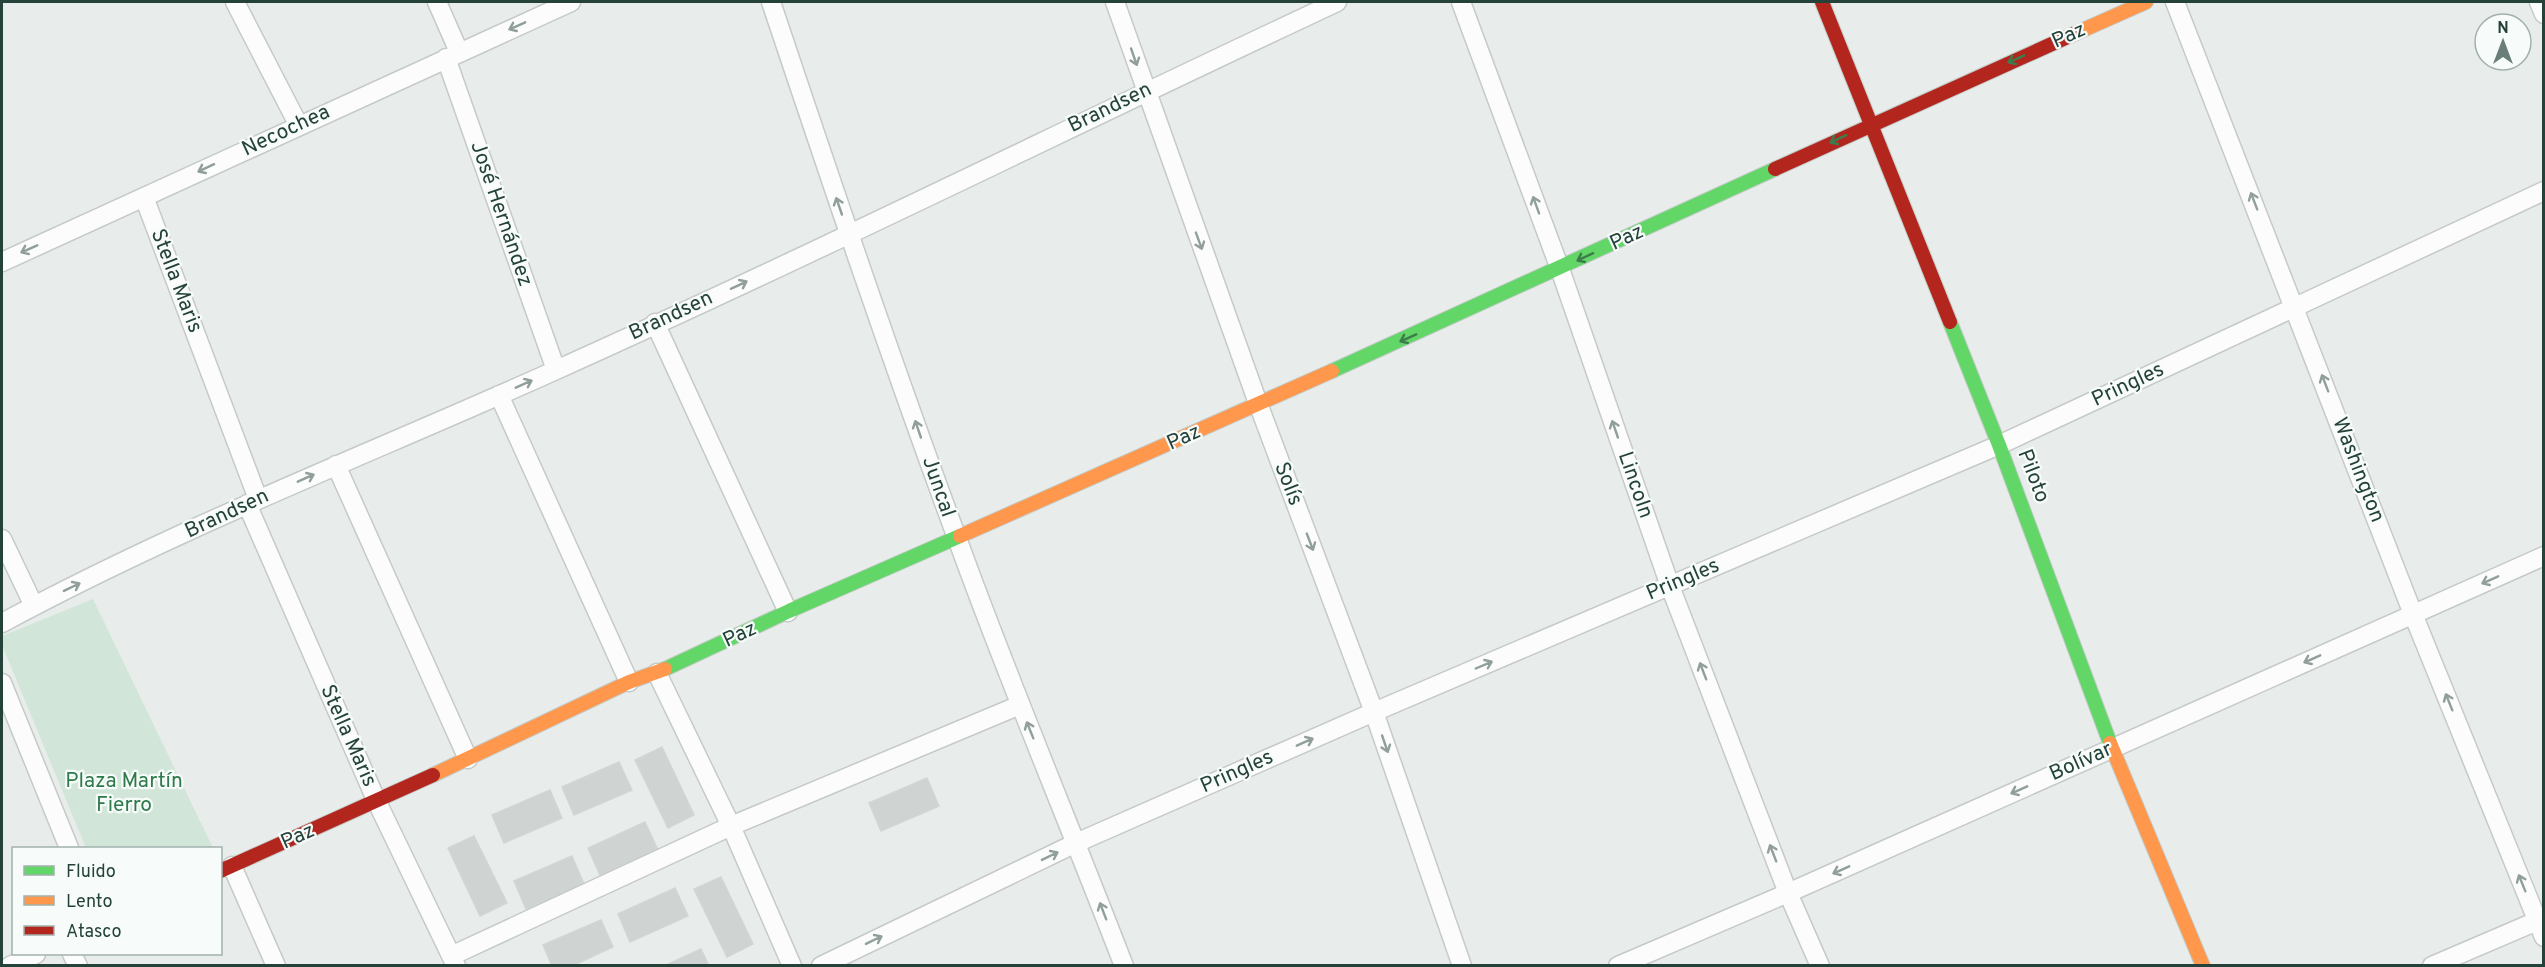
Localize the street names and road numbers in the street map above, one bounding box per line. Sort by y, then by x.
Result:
street label: Paz [2048,17,2090,55]
street label: Brandsen [1064,76,1156,140]
street label: Necochea [238,99,334,163]
street label: José Hernández [464,138,538,290]
street label: Paz [1606,218,1648,258]
street label: Stella Maris [144,225,208,337]
street label: Brandsen [625,285,717,347]
street label: Pringles [2087,356,2169,414]
street label: Washington [2326,414,2390,526]
street label: Paz [1163,419,1205,457]
street label: Piloto [2011,445,2055,507]
street label: Lincoln [1611,448,1659,522]
street label: Juncal [915,453,961,521]
street label: Solís [1267,458,1309,510]
street label: Brandsen [181,483,273,545]
street label: Pringles [1642,553,1724,607]
street label: Paz [719,615,761,655]
street label: Stella Maris [313,681,383,791]
street label: Bolívar [2045,736,2117,788]
street label: Pringles [1196,744,1278,800]
street label: Paz [277,818,319,856]

